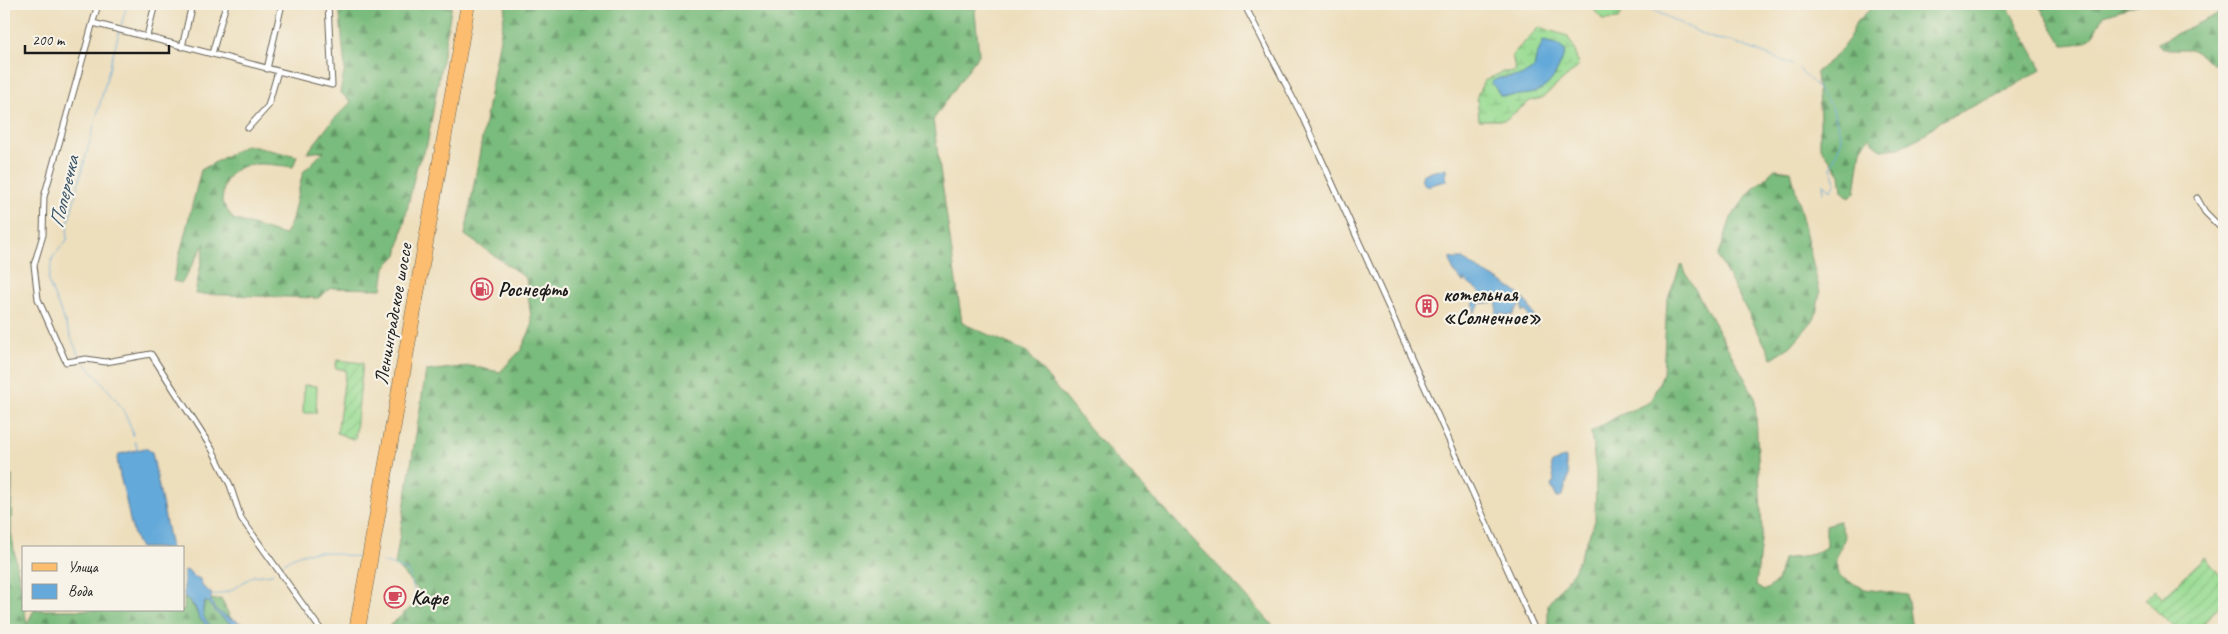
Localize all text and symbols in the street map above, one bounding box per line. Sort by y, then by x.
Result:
scale bar [25,22,169,54]
text: 200 m [32,31,66,50]
water label: Поперечка [43,152,85,230]
street label: Ленинградское шоссе [368,240,418,386]
fuel station icon: Роснефть [470,277,494,301]
place label: Роснефть [498,277,569,302]
place label: котельная «Солнечное» [1443,282,1542,330]
building icon: котельная «Солнечное» [1415,294,1439,318]
legend [22,546,185,612]
text: Улица [68,558,99,577]
text: Вода [68,582,93,601]
cafe icon: Кафе [383,585,407,609]
place label: Кафе [411,585,450,610]

